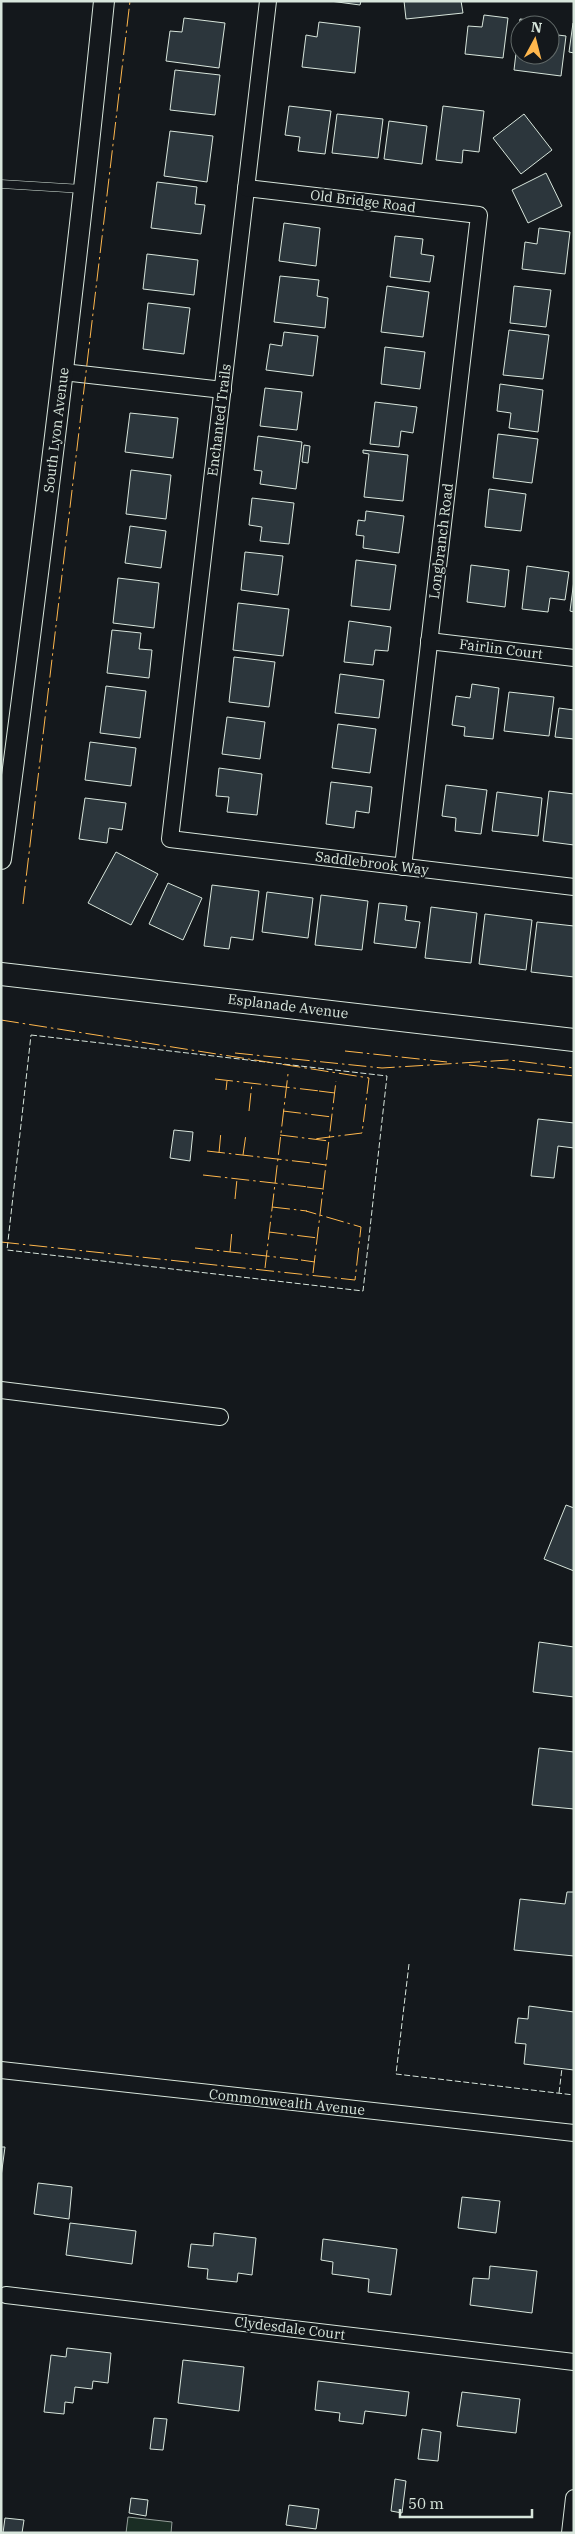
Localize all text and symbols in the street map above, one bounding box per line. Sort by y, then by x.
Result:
north arrow [510,15,560,65]
text: N [530,17,543,37]
street label: Old Bridge Road [309,186,417,216]
street label: Enchanted Trails [203,363,235,477]
street label: South Lyon Avenue [39,366,73,494]
street label: Longbranch Road [425,482,457,600]
street label: Fairlin Court [458,635,544,663]
street label: Saddlebrook Way [314,847,430,879]
street label: Esplanade Avenue [227,990,349,1022]
street label: Commonwealth Avenue [208,2085,366,2119]
street label: Clydesdale Court [234,2312,346,2344]
scale bar [400,2486,532,2518]
text: 50 m [408,2494,444,2513]

